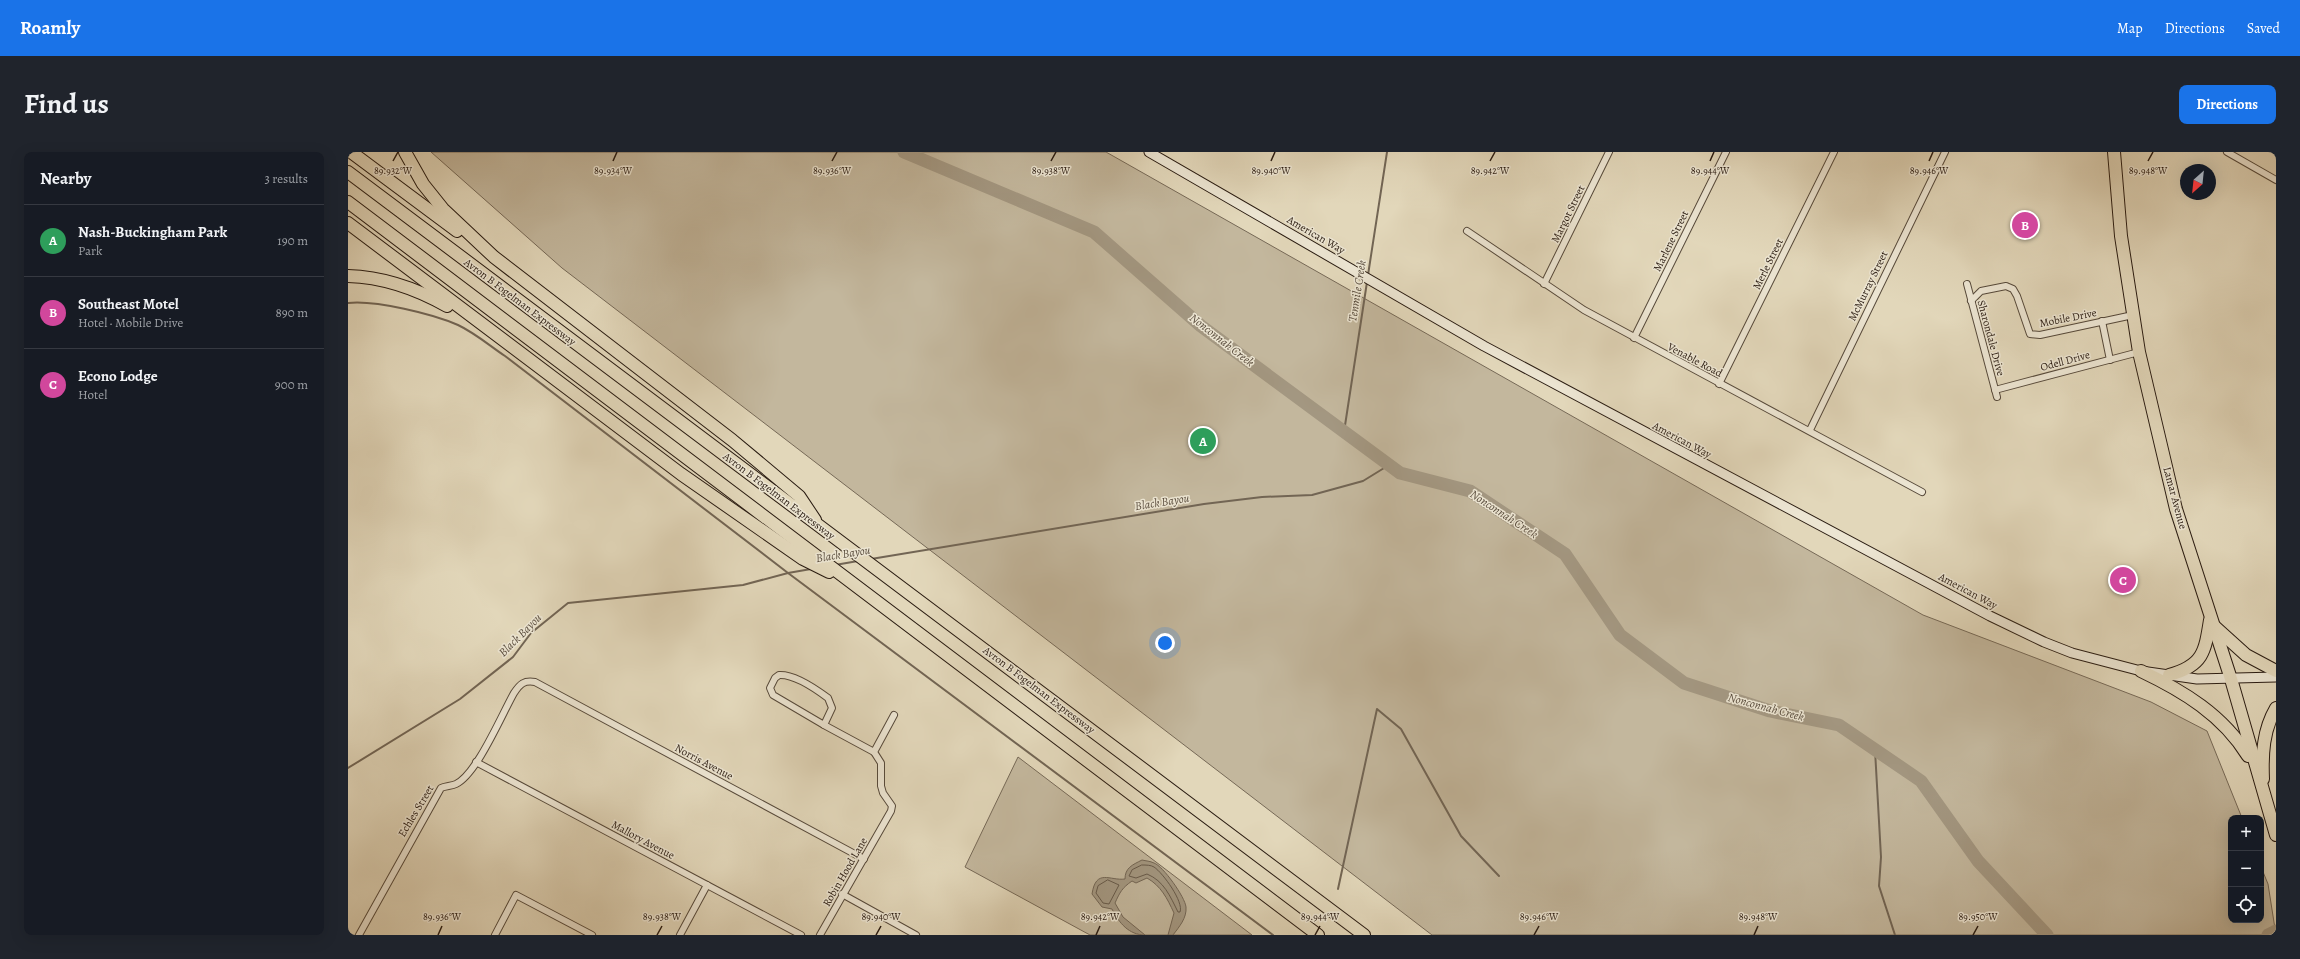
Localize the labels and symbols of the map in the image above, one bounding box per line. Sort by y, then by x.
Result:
text: 89.932°W [374,164,413,177]
text: 89.934°W [594,164,633,177]
text: 89.936°W [813,164,852,177]
text: 89.938°W [1032,164,1071,177]
text: 89.940°W [1251,164,1291,177]
text: 89.942°W [1471,164,1510,177]
text: 89.944°W [1691,164,1730,177]
text: 89.946°W [1910,164,1949,177]
text: 89.948°W [2129,164,2168,177]
north arrow [2180,164,2216,200]
street label: Margot Street [1548,182,1589,245]
street label: Marlene Street [1650,208,1692,274]
pin: B [2012,210,2038,240]
street label: American Way [1283,212,1348,258]
street label: Merle Street [1749,236,1787,292]
street label: McMurray Street [1845,248,1892,324]
street label: Avron B Fogelman Expressway [460,254,579,349]
water label: Tenmile Creek [1344,258,1370,323]
street label: Sharondale Drive [1974,298,2008,378]
street label: Mobile Drive [2038,305,2098,331]
water label: Nonconnah Creek [1186,310,1258,371]
street label: Venable Road [1664,339,1725,381]
street label: Odell Drive [2039,347,2091,375]
street label: American Way [1649,418,1714,462]
pin: A [1190,426,1216,456]
street label: Avron B Fogelman Expressway [719,448,838,543]
street label: Lamar Avenue [2159,465,2191,531]
water label: Nonconnah Creek [1467,486,1542,542]
water label: Black Bayou [1134,490,1191,514]
water label: Black Bayou [815,542,872,566]
pin: C [2110,565,2136,595]
street label: American Way [1935,569,2000,613]
water label: Black Bayou [495,610,545,660]
your location [1155,633,1175,653]
street label: Avron B Fogelman Expressway [979,642,1098,737]
water label: Nonconnah Creek [1726,689,1806,725]
street label: Norris Avenue [672,740,736,784]
street label: Echles Street [395,782,438,840]
street label: Mallory Avenue [609,817,677,863]
street label: Robin Hood Lane [819,835,871,909]
text: 89.936°W [423,910,462,923]
text: 89.938°W [643,910,682,923]
text: 89.940°W [861,910,901,923]
text: 89.942°W [1081,910,1120,923]
text: 89.944°W [1301,910,1340,923]
text: 89.946°W [1520,910,1559,923]
text: 89.948°W [1739,910,1778,923]
text: 89.950°W [1959,910,1998,923]

